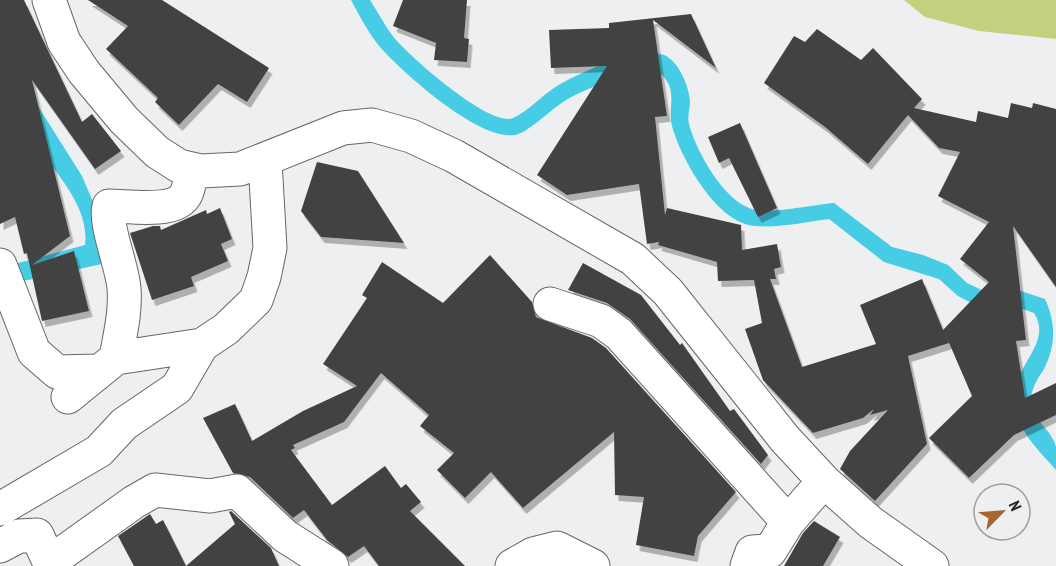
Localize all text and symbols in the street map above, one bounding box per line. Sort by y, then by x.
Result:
north arrow [972,482,1032,542]
text: N [1005,498,1026,514]

